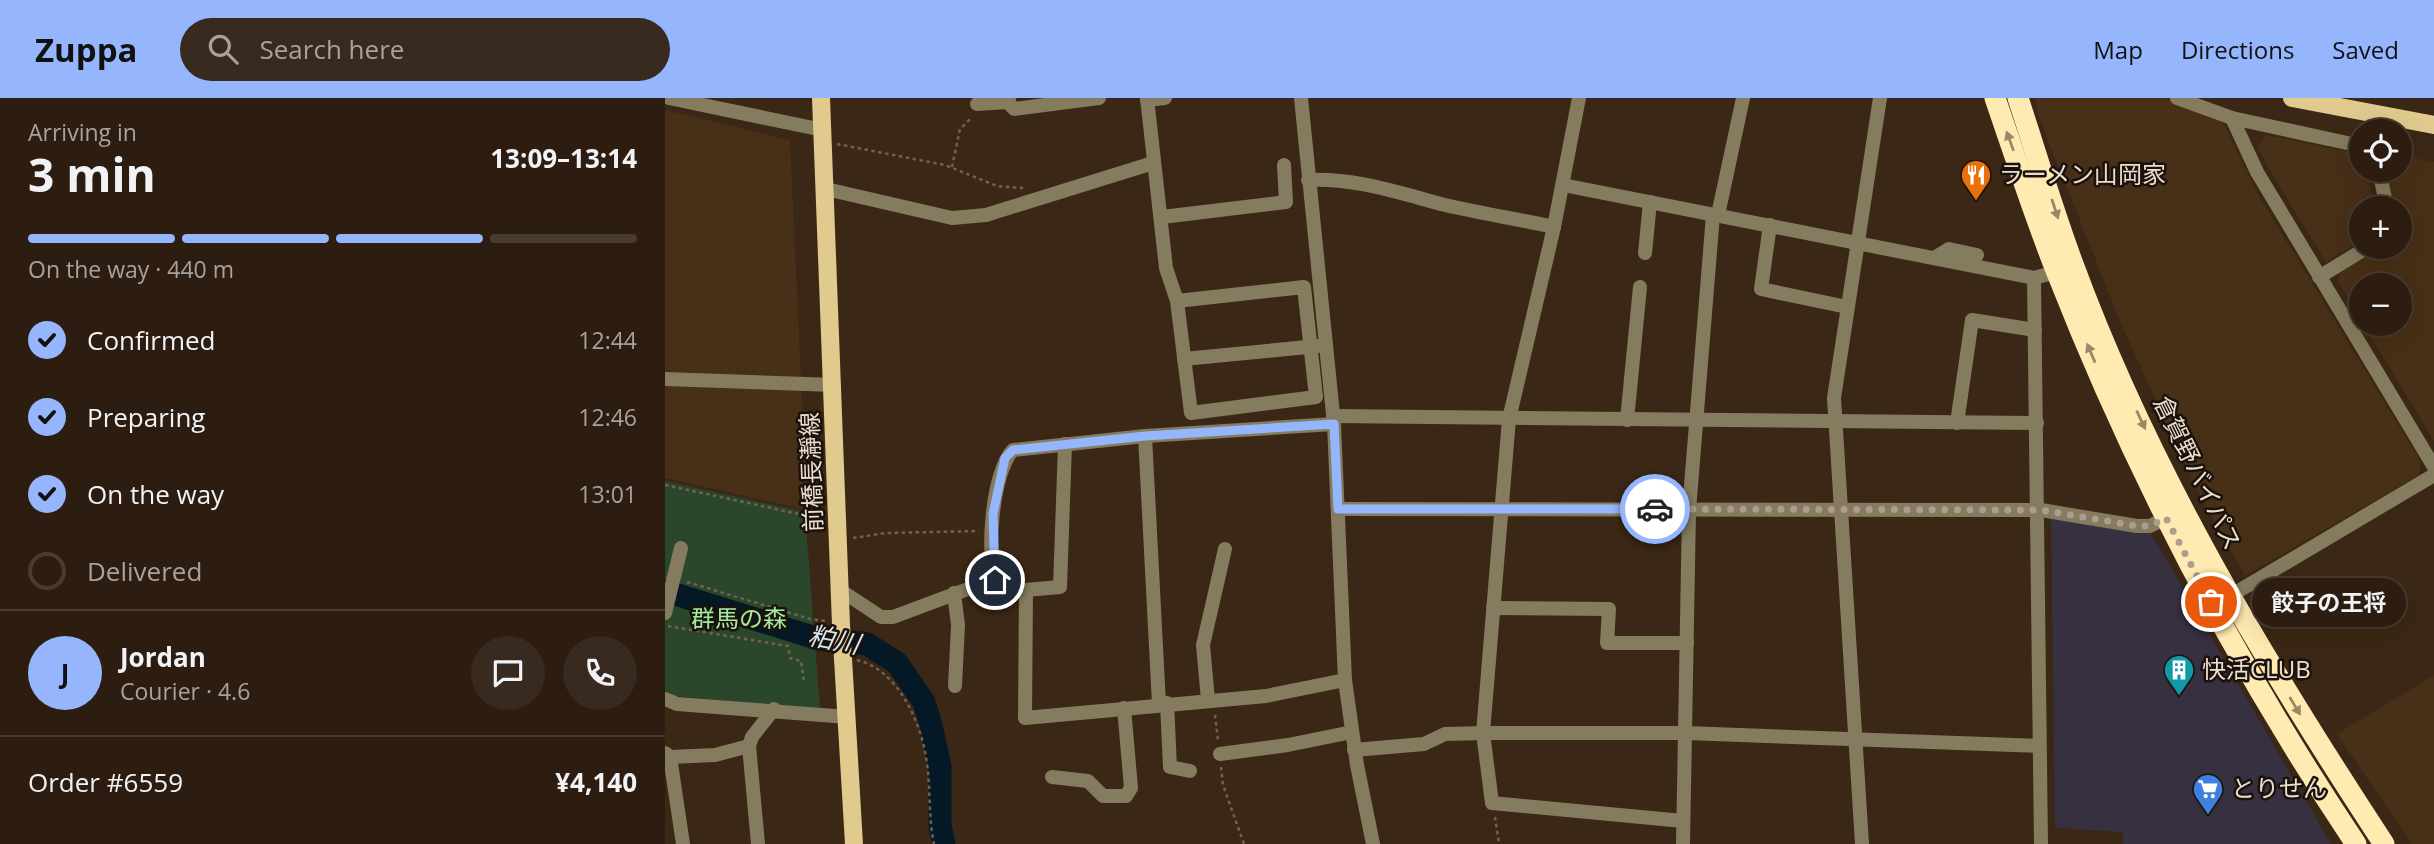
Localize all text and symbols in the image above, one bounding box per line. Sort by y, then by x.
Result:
search box [180,18,670,81]
text: Zuppa [35,27,138,72]
icon: search [204,30,242,68]
text: Search here [260,31,404,67]
text: Map [2093,33,2143,66]
text: Directions [2181,33,2294,66]
text: Saved [2332,33,2399,66]
text: Arriving in [28,116,137,148]
map controls [2349,119,2412,336]
button: locate [2349,119,2412,182]
one-way arrow [2004,130,2015,151]
text: 13:09–13:14 [490,140,637,176]
text: 3 min [28,143,156,205]
place label: ラーメン山岡家 [1999,157,2166,190]
restaurant icon: ラーメン山岡家 [1959,158,1993,202]
button: + [2349,196,2412,259]
one-way arrow [2050,199,2061,220]
text: On the way · 440 m [28,253,234,285]
button: − [2349,273,2412,336]
icon: check [28,321,66,359]
text: Confirmed [87,322,215,358]
text: 12:44 [578,324,637,356]
one-way arrow [2085,343,2096,364]
street label: 倉賀野バイパス [2147,390,2250,555]
icon: check [28,398,66,436]
text: Preparing [87,399,205,435]
text: 12:46 [578,401,637,433]
one-way arrow [2136,409,2147,430]
street label: 前橋長瀞線 [792,412,829,533]
courier [1620,474,1690,544]
icon: check [28,475,66,513]
text: On the way [87,476,224,512]
text: 13:01 [578,478,637,510]
icon: car [1636,490,1674,528]
pin [965,550,1025,610]
text: Delivered [87,553,202,589]
icon: home [976,561,1014,599]
pin [2181,572,2241,632]
callout: 餃子の王将 [2253,578,2407,626]
icon: bag [2192,583,2230,621]
text: 餃子の王将 [2272,586,2387,618]
park label: 群馬の森 [691,601,787,634]
water label: 粕川 [805,616,866,662]
button: chat [471,636,545,710]
button: phone [563,636,637,710]
text: Jordan [120,639,206,675]
place label: 快活CLUB [2202,652,2311,685]
building icon: 快活CLUB [2162,653,2196,697]
text: J [61,655,69,691]
text: Courier · 4.6 [120,675,250,707]
one-way arrow [2289,696,2302,715]
text: Order #6559 [28,764,183,800]
text: ¥4,140 [555,764,637,800]
place label: とりせん [2231,771,2327,804]
supermarket icon: とりせん [2191,772,2225,816]

